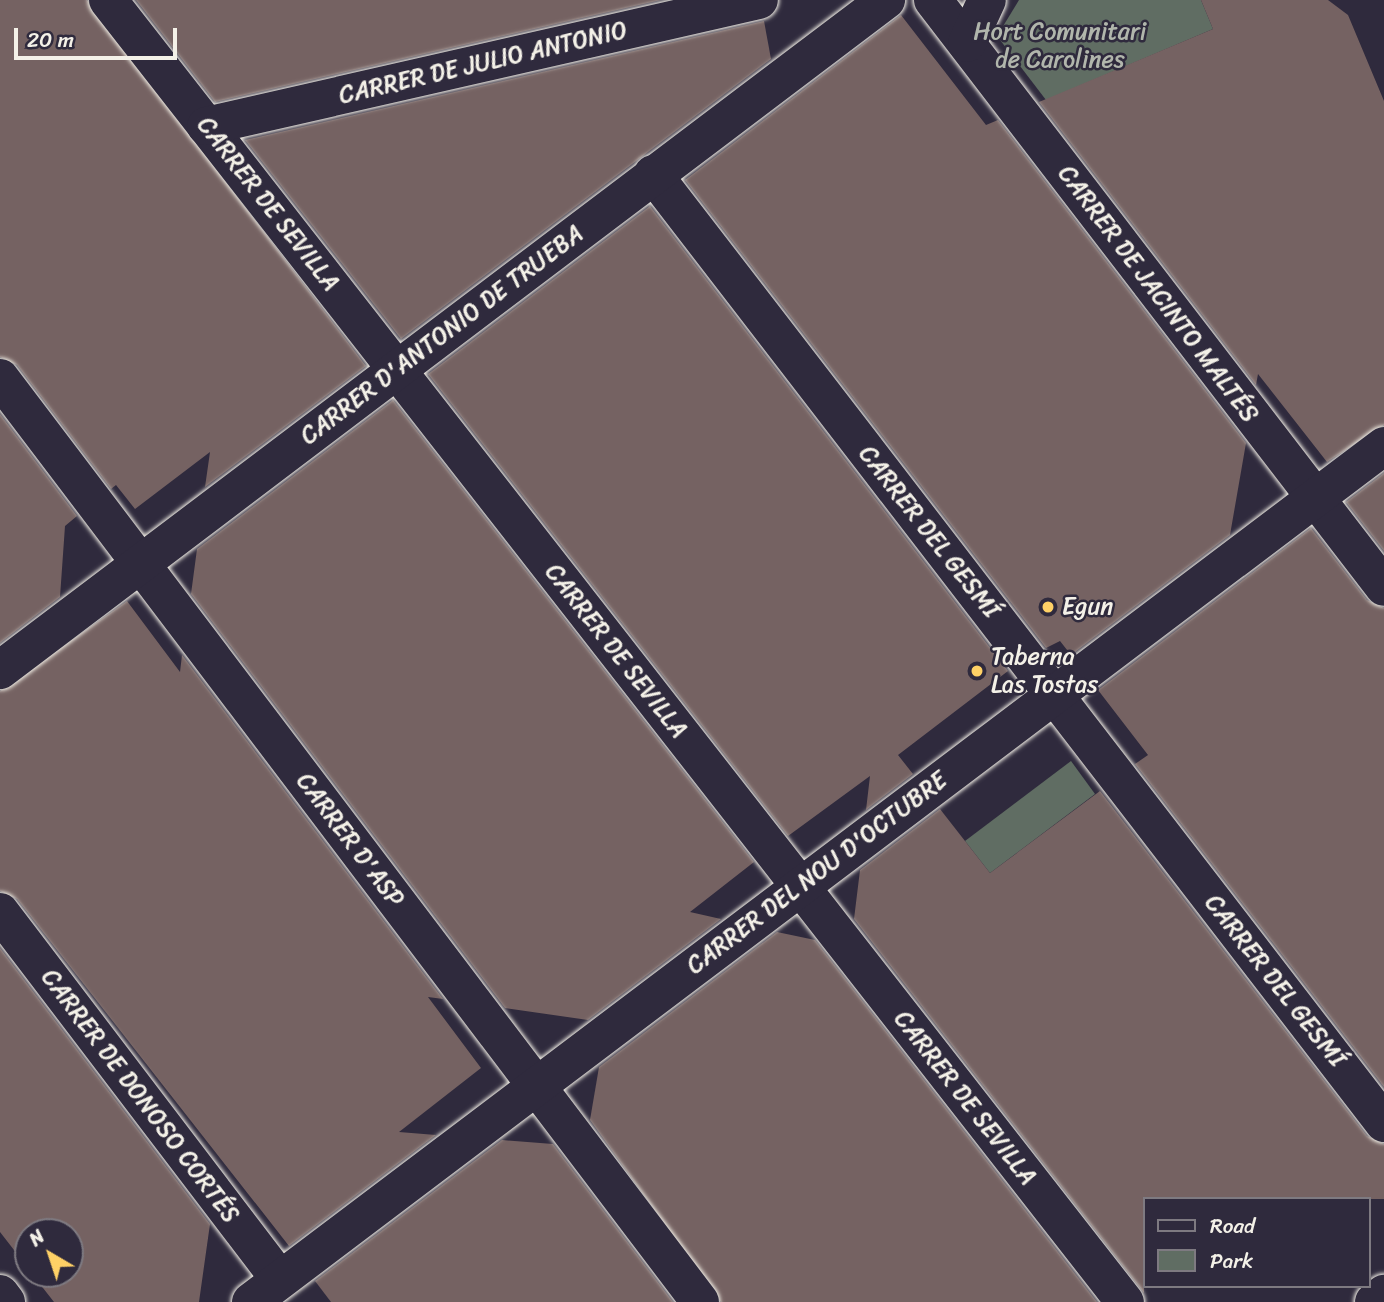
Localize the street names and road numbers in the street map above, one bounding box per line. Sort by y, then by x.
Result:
street label: CARRER DE JULIO ANTONIO [336,16,630,110]
street label: CARRER DE SEVILLA [190,110,346,298]
street label: CARRER DE JACINTO MALTÉS [1051,159,1265,429]
street label: CARRER D'ANTONIO DE TRUEBA [296,220,588,450]
street label: CARRER DEL GESMÍ [853,440,1005,624]
street label: CARRER DE SEVILLA [538,557,694,745]
street label: CARRER DEL NOU D'OCTUBRE [682,766,952,980]
street label: CARRER D'ASP [290,767,410,913]
street label: CARRER DEL GESMÍ [1199,889,1351,1073]
street label: CARRER DE DONOSO CORTÉS [35,964,245,1228]
street label: CARRER DE SEVILLA [887,1004,1043,1192]

